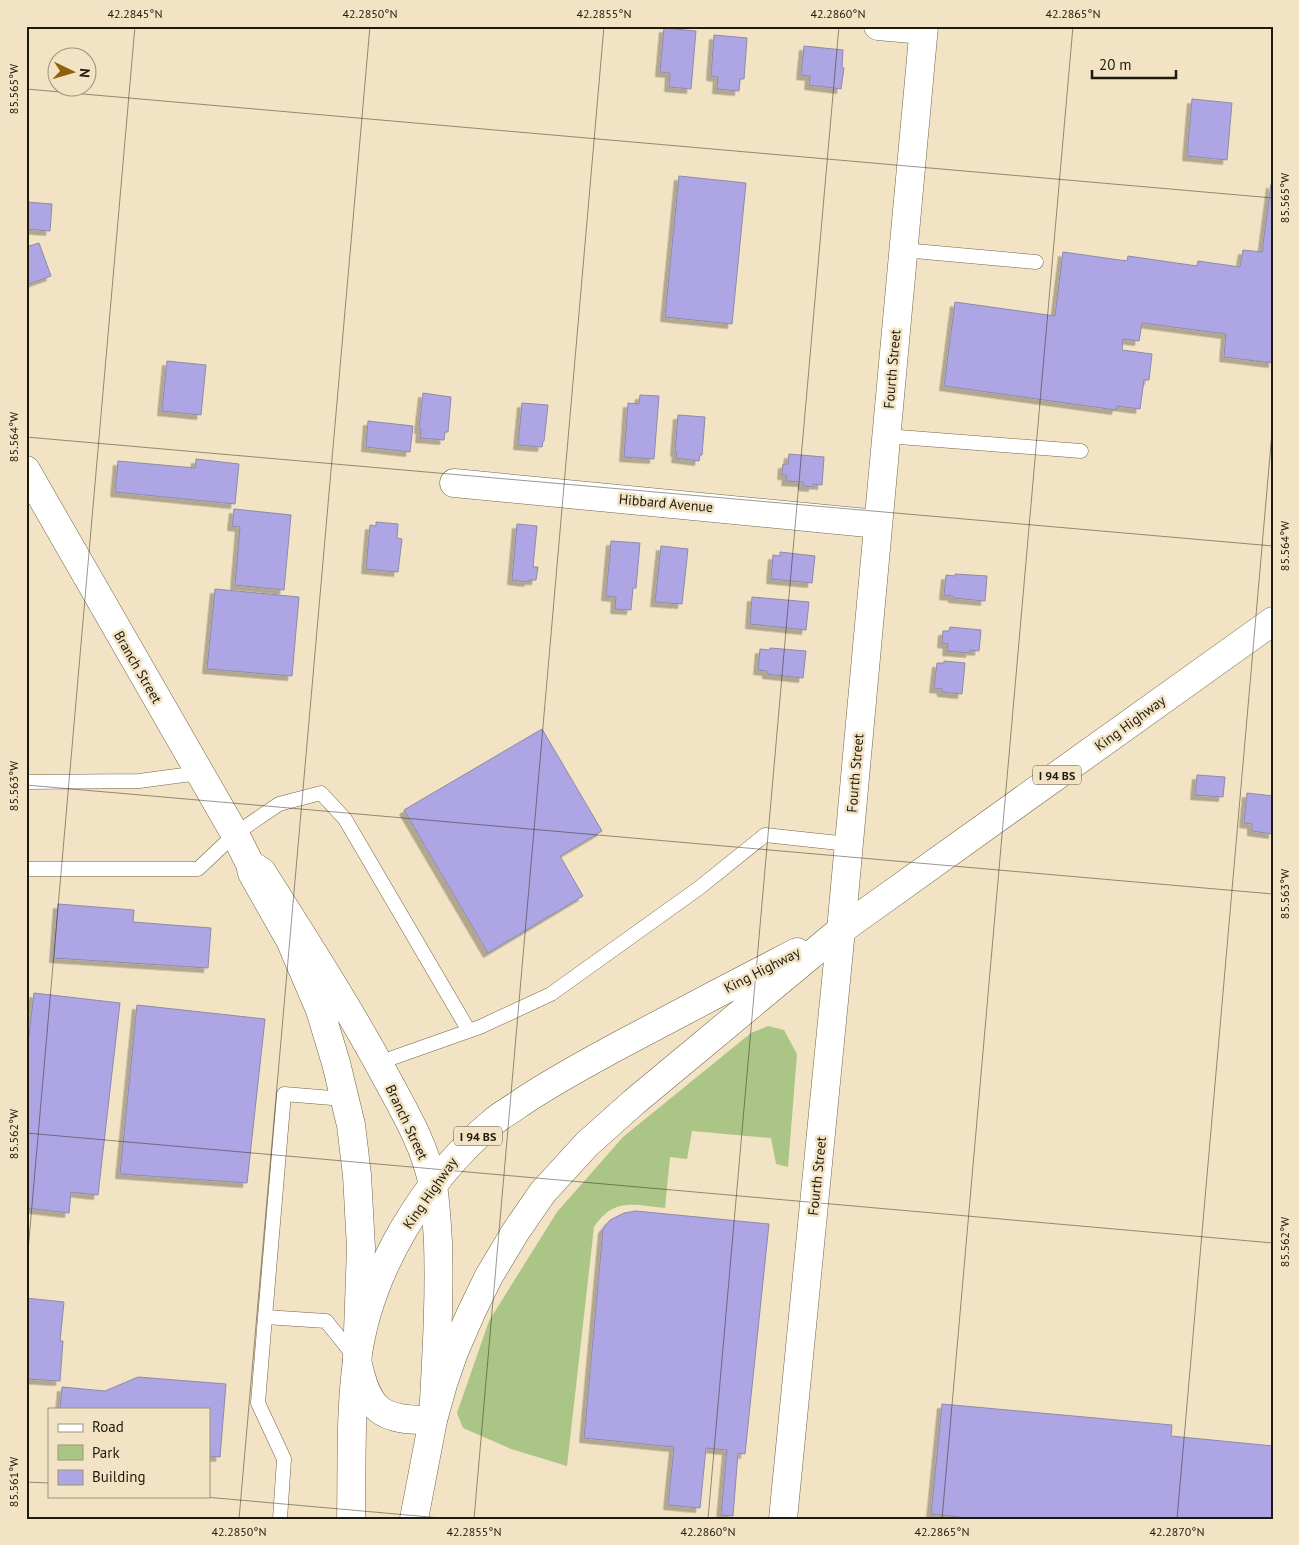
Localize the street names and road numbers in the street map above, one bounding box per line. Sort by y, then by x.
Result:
street label: Fourth Street [880,328,904,409]
street label: Hibbard Avenue [618,490,714,516]
street label: Branch Street [110,627,166,707]
street label: King Highway [1091,691,1169,755]
street label: Fourth Street [843,732,867,813]
road number: I 94 BS [1033,766,1081,784]
street label: King Highway [721,943,804,997]
street label: Branch Street [382,1081,432,1163]
road number: I 94 BS [454,1126,502,1146]
street label: Fourth Street [804,1135,830,1216]
street label: King Highway [399,1153,462,1232]

